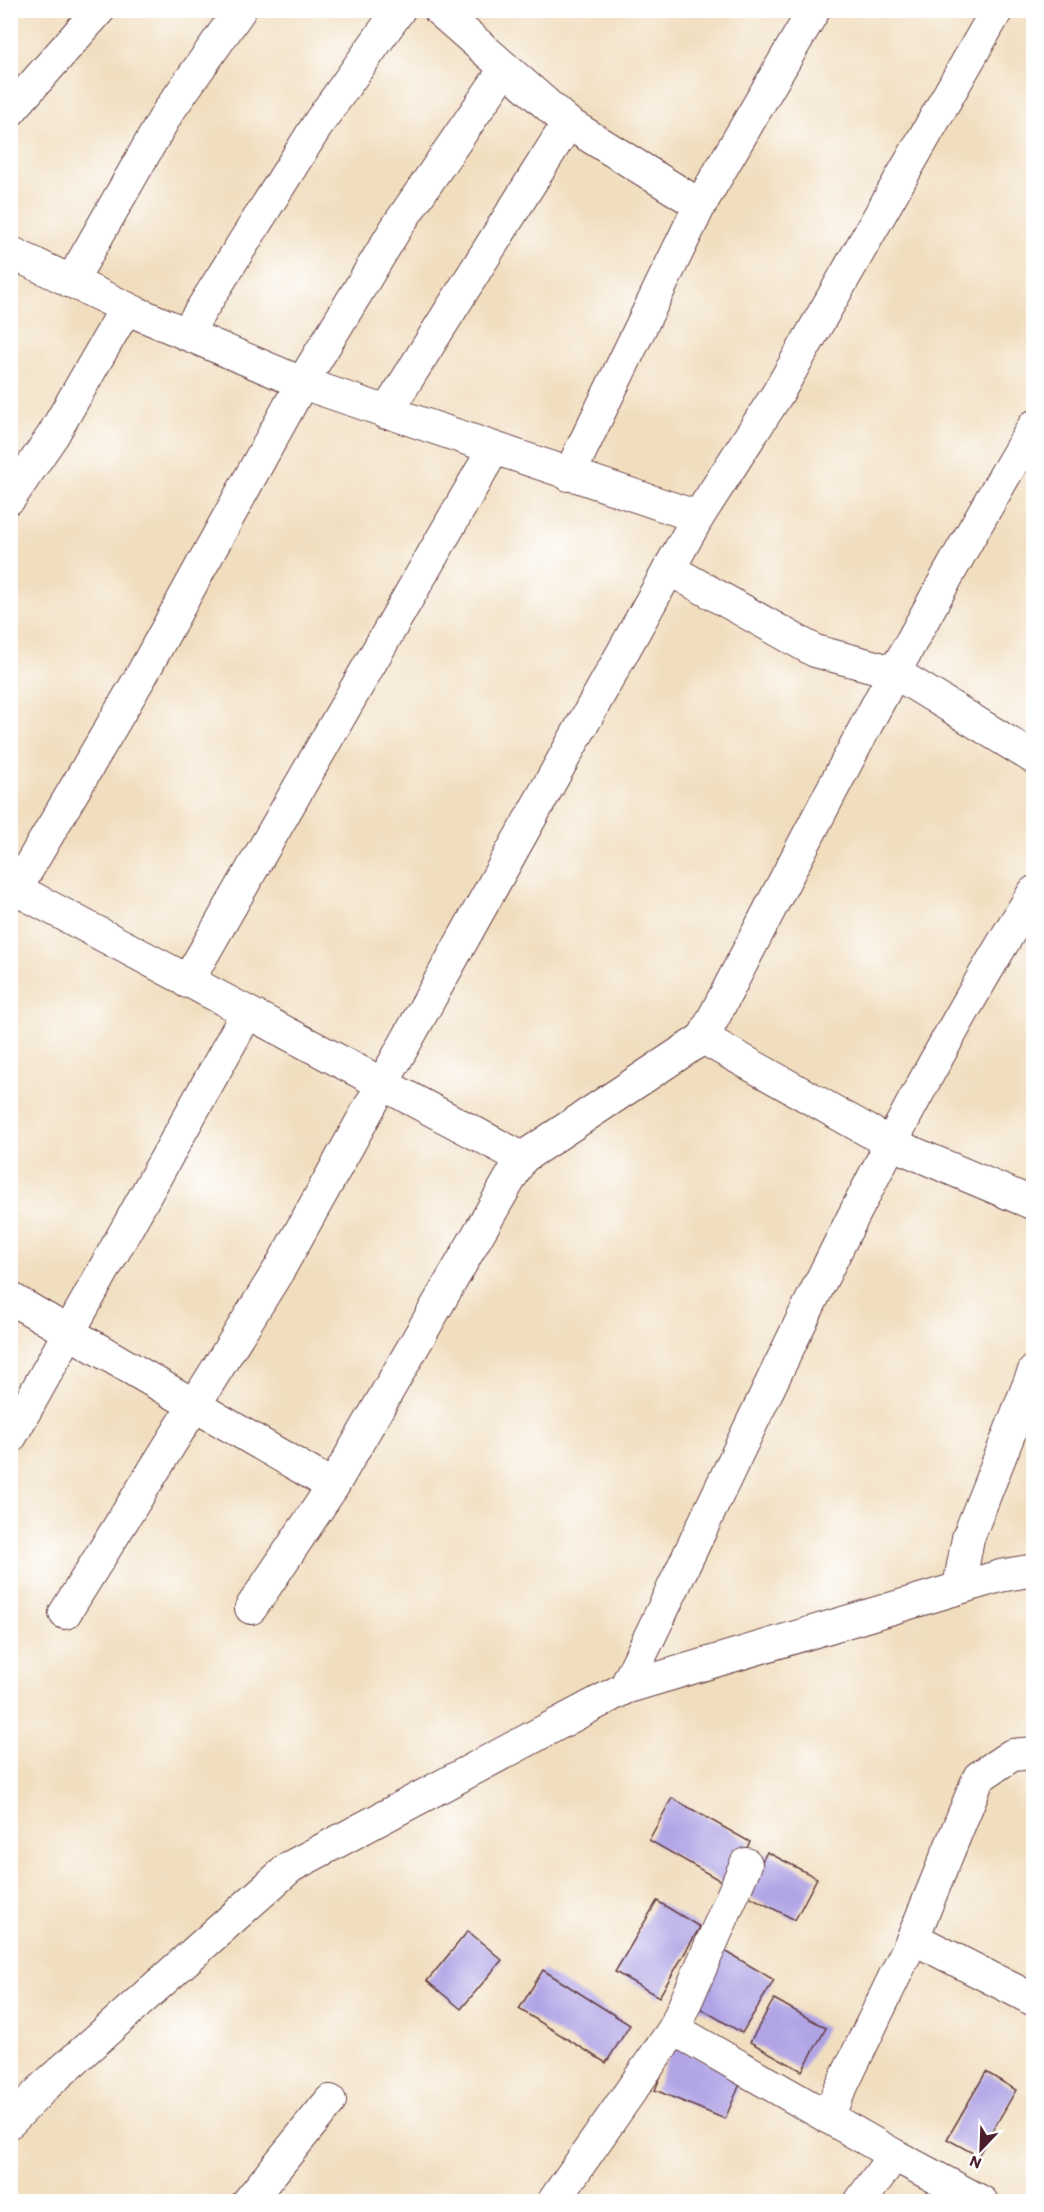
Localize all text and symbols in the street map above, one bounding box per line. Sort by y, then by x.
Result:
north arrow [951,2119,1011,2179]
text: N [967,2151,984,2173]

